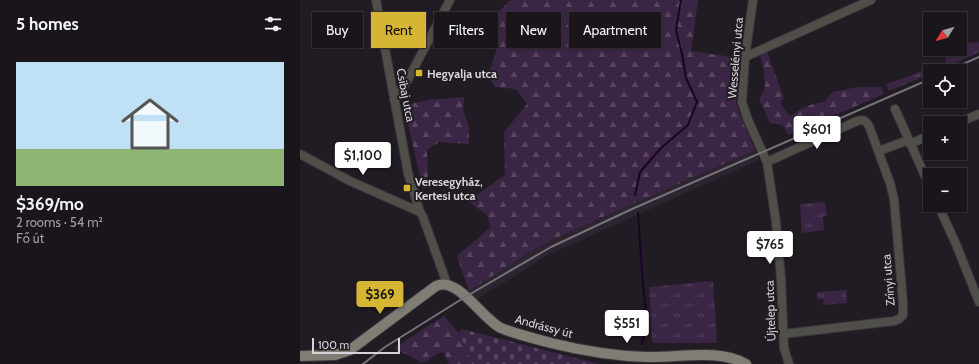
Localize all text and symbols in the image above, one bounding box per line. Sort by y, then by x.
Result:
chip: Buy [312,12,363,48]
chip: Rent [371,12,426,48]
chip: Filters [434,12,498,48]
chip: New [506,12,561,48]
chip: Apartment [569,12,661,48]
north arrow [923,12,967,56]
map controls [923,12,967,212]
icon: filters [262,13,284,35]
text: 5 homes [16,14,79,34]
street label: Wesselényi utca [724,17,746,99]
button: locate [923,64,967,108]
place label: Hegyalja utca [427,66,497,81]
street label: Csibaj utca [393,67,419,123]
marker: Hegyalja utca [414,68,424,78]
icon: home [114,88,186,160]
pin: $601 [793,116,841,150]
button: + [923,116,967,160]
text: $601 [803,121,831,137]
pin: $1,100 [330,142,396,176]
text: $1,100 [344,147,382,163]
button: − [923,168,967,212]
place label: Veresegyház, Kertesi utca [415,174,483,203]
marker: Veresegyház, Kertesi utca [402,183,412,193]
text: $369/mo [16,194,84,214]
text: 2 rooms · 54 m² [16,214,103,230]
text: Fő út [16,230,44,246]
pin: $765 [746,231,794,265]
text: $765 [756,236,784,252]
street label: Zrínyi utca [878,253,898,307]
street label: Újtelep utca [761,280,779,342]
pin: $369 [356,281,404,315]
text: $369 [365,286,395,302]
pin: $551 [603,310,651,344]
street label: Andrássy út [513,311,575,341]
text: $551 [614,315,640,331]
scale bar [312,336,400,355]
text: 100 m [318,338,349,352]

